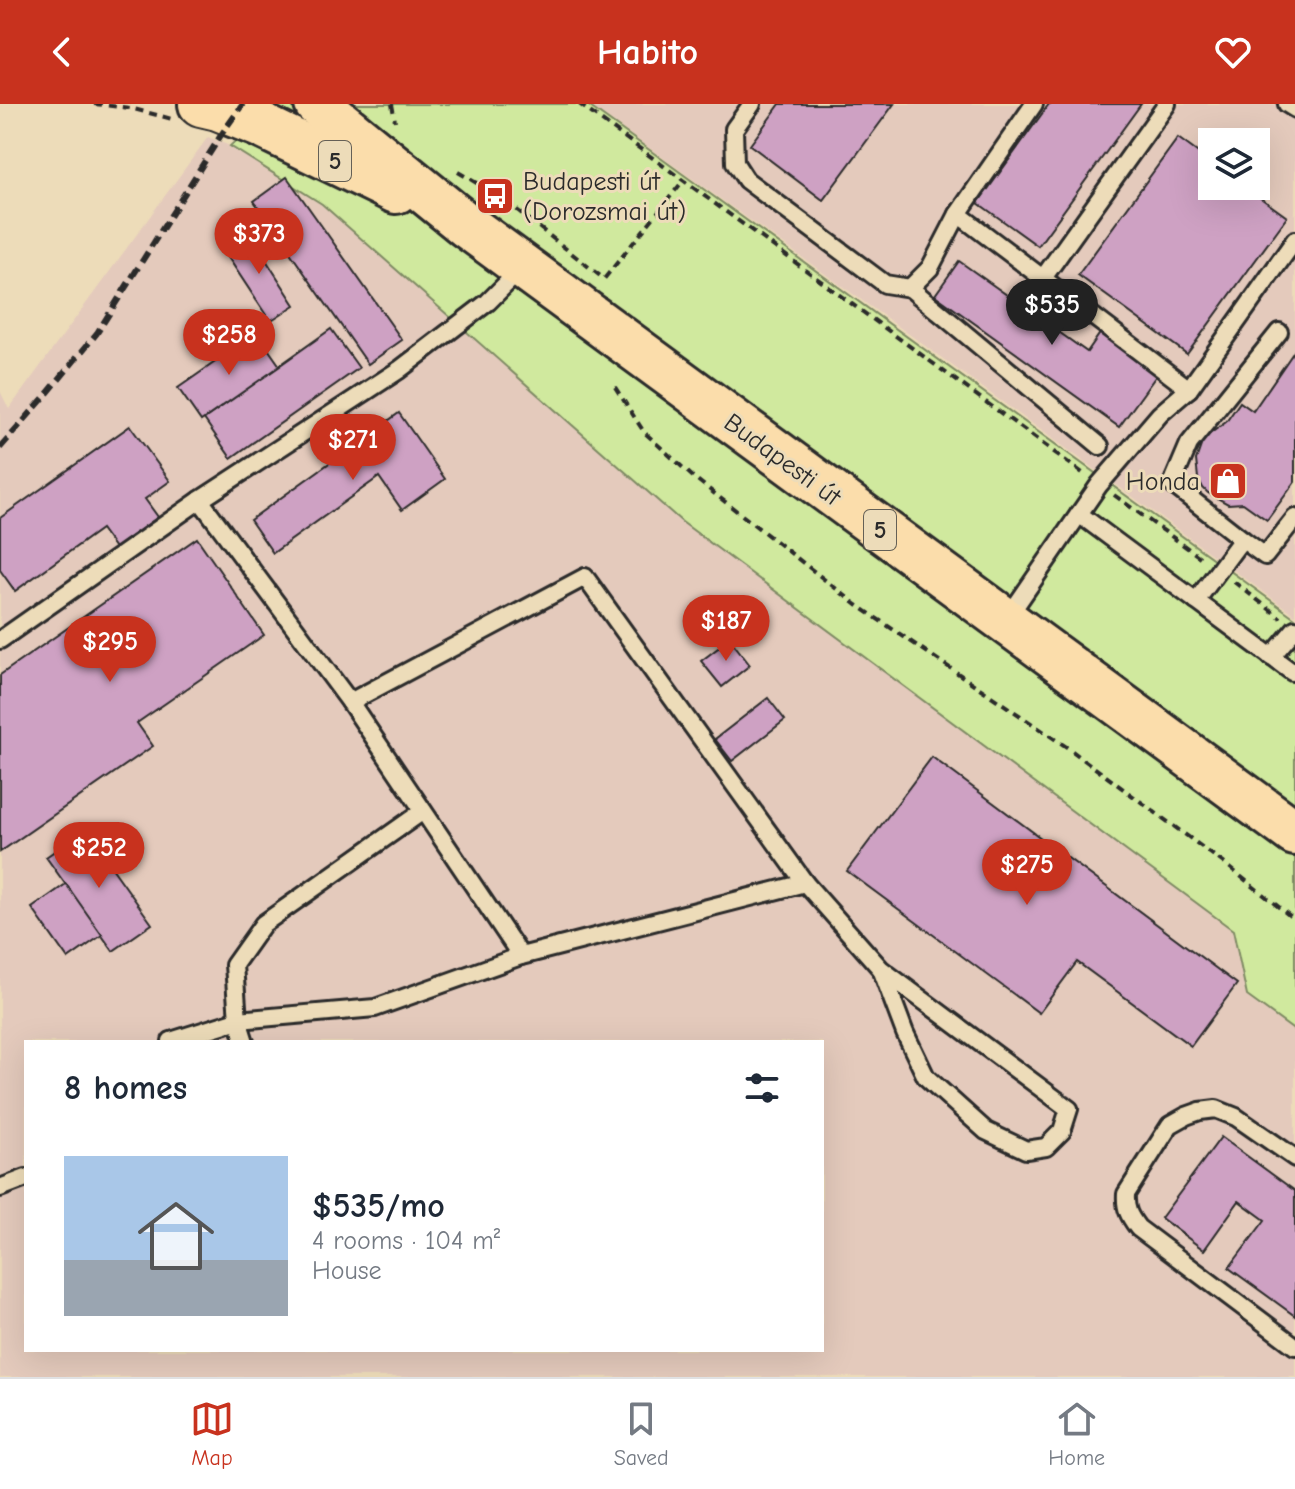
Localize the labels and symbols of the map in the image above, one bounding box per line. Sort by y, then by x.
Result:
road number: 5 [319,141,351,181]
place label: Budapesti út (Dorozsmai út) [523,167,686,227]
bus stop icon: Budapesti út (Dorozsmai út) [474,175,516,217]
pin: $373 [212,208,306,276]
pin: $535 [1005,279,1099,347]
pin: $258 [182,309,276,377]
street label: Budapesti út [718,407,848,513]
pin: $271 [306,414,400,482]
shop icon: Honda [1207,460,1249,502]
place label: Honda [1126,467,1200,497]
road number: 5 [864,510,896,550]
pin: $187 [679,595,773,663]
pin: $295 [63,616,157,684]
pin: $252 [52,822,146,890]
pin: $275 [980,839,1074,907]

